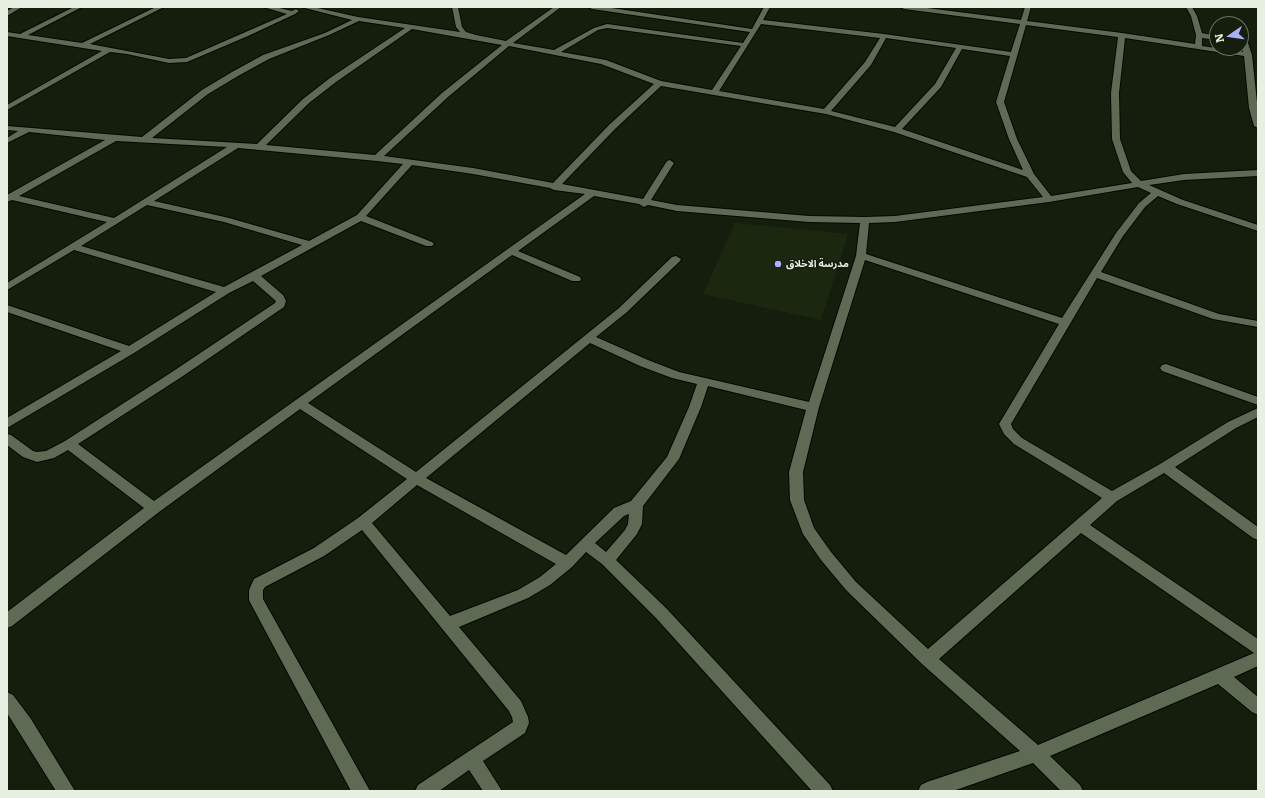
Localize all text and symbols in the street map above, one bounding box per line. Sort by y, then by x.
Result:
north arrow [1209,16,1249,56]
text: N [1209,32,1227,45]
place label: مدرسة الاخلاق [786,258,849,270]
marker: مدرسة الاخلاق [773,259,783,269]

